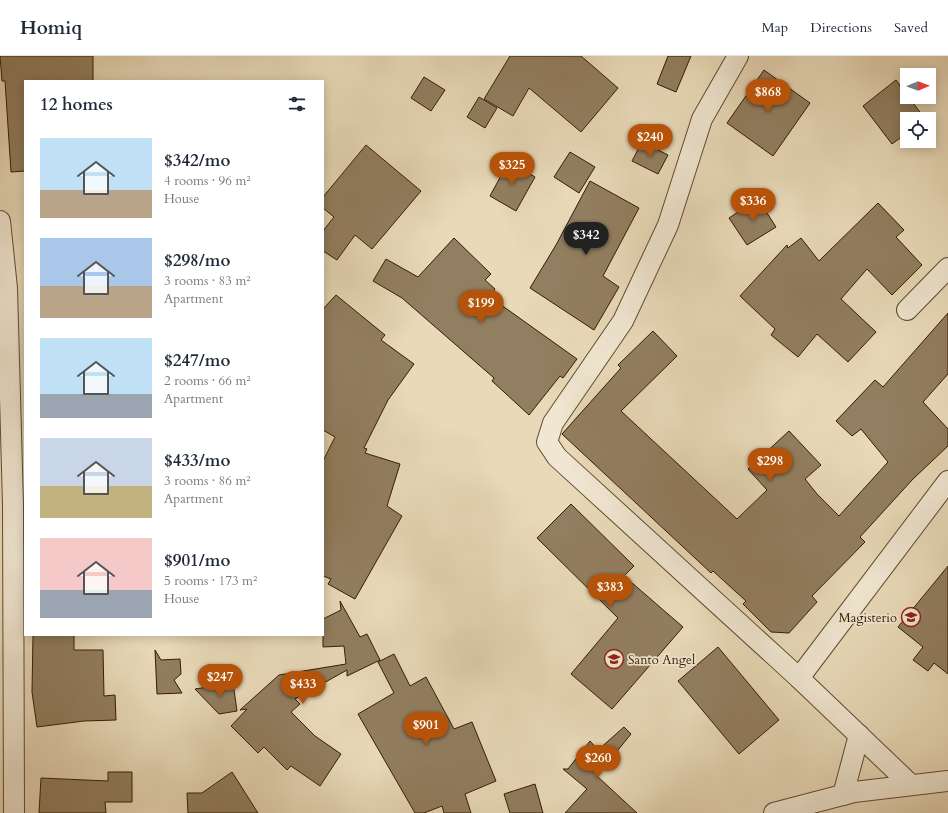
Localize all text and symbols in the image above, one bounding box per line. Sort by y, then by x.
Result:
text: Homiq [20,15,82,41]
text: Map [762,18,788,37]
text: Directions [810,18,872,37]
text: Saved [894,18,928,37]
north arrow [900,68,936,104]
map controls [900,68,936,148]
pin: $868 [744,79,792,113]
text: $868 [755,83,781,101]
text: 12 homes [40,93,113,116]
icon: filters [286,93,308,115]
button: locate [900,112,936,148]
pin: $240 [626,124,674,158]
text: $240 [637,128,663,146]
text: $342/mo [164,149,230,172]
pin: $325 [488,152,536,186]
icon: home [72,154,120,202]
text: $325 [499,156,525,174]
text: 4 rooms · 96 m² [164,172,251,190]
pin: $336 [729,188,777,222]
text: House [164,190,199,208]
text: $336 [740,192,766,210]
pin: $342 [562,222,610,256]
text: $342 [573,226,599,244]
text: $298/mo [164,249,230,272]
icon: home [72,254,120,302]
text: 3 rooms · 83 m² [164,272,251,290]
text: Apartment [164,290,223,308]
pin: $199 [457,290,505,324]
text: $199 [468,294,494,312]
text: $247/mo [164,349,230,372]
icon: home [72,354,120,402]
text: 2 rooms · 66 m² [164,372,251,390]
text: Apartment [164,390,223,408]
pin: $298 [746,448,794,482]
text: $433/mo [164,449,230,472]
text: $298 [757,452,783,470]
icon: home [72,454,120,502]
text: 3 rooms · 86 m² [164,472,251,490]
text: Apartment [164,490,223,508]
text: $901/mo [164,549,230,572]
icon: home [72,554,120,602]
text: 5 rooms · 173 m² [164,572,257,590]
pin: $383 [586,574,634,608]
text: $383 [597,578,623,596]
text: House [164,590,199,608]
school or university icon: Magisterio [900,606,922,628]
place label: Magisterio [838,609,897,627]
school or university icon: Santo Angel [603,648,625,670]
place label: Santo Angel [628,651,696,669]
pin: $247 [196,664,244,698]
text: $247 [207,668,233,686]
pin: $433 [279,671,327,705]
text: $433 [290,675,316,693]
pin: $901 [402,712,450,746]
text: $901 [413,716,439,734]
pin: $260 [574,745,622,779]
text: $260 [585,749,611,767]

